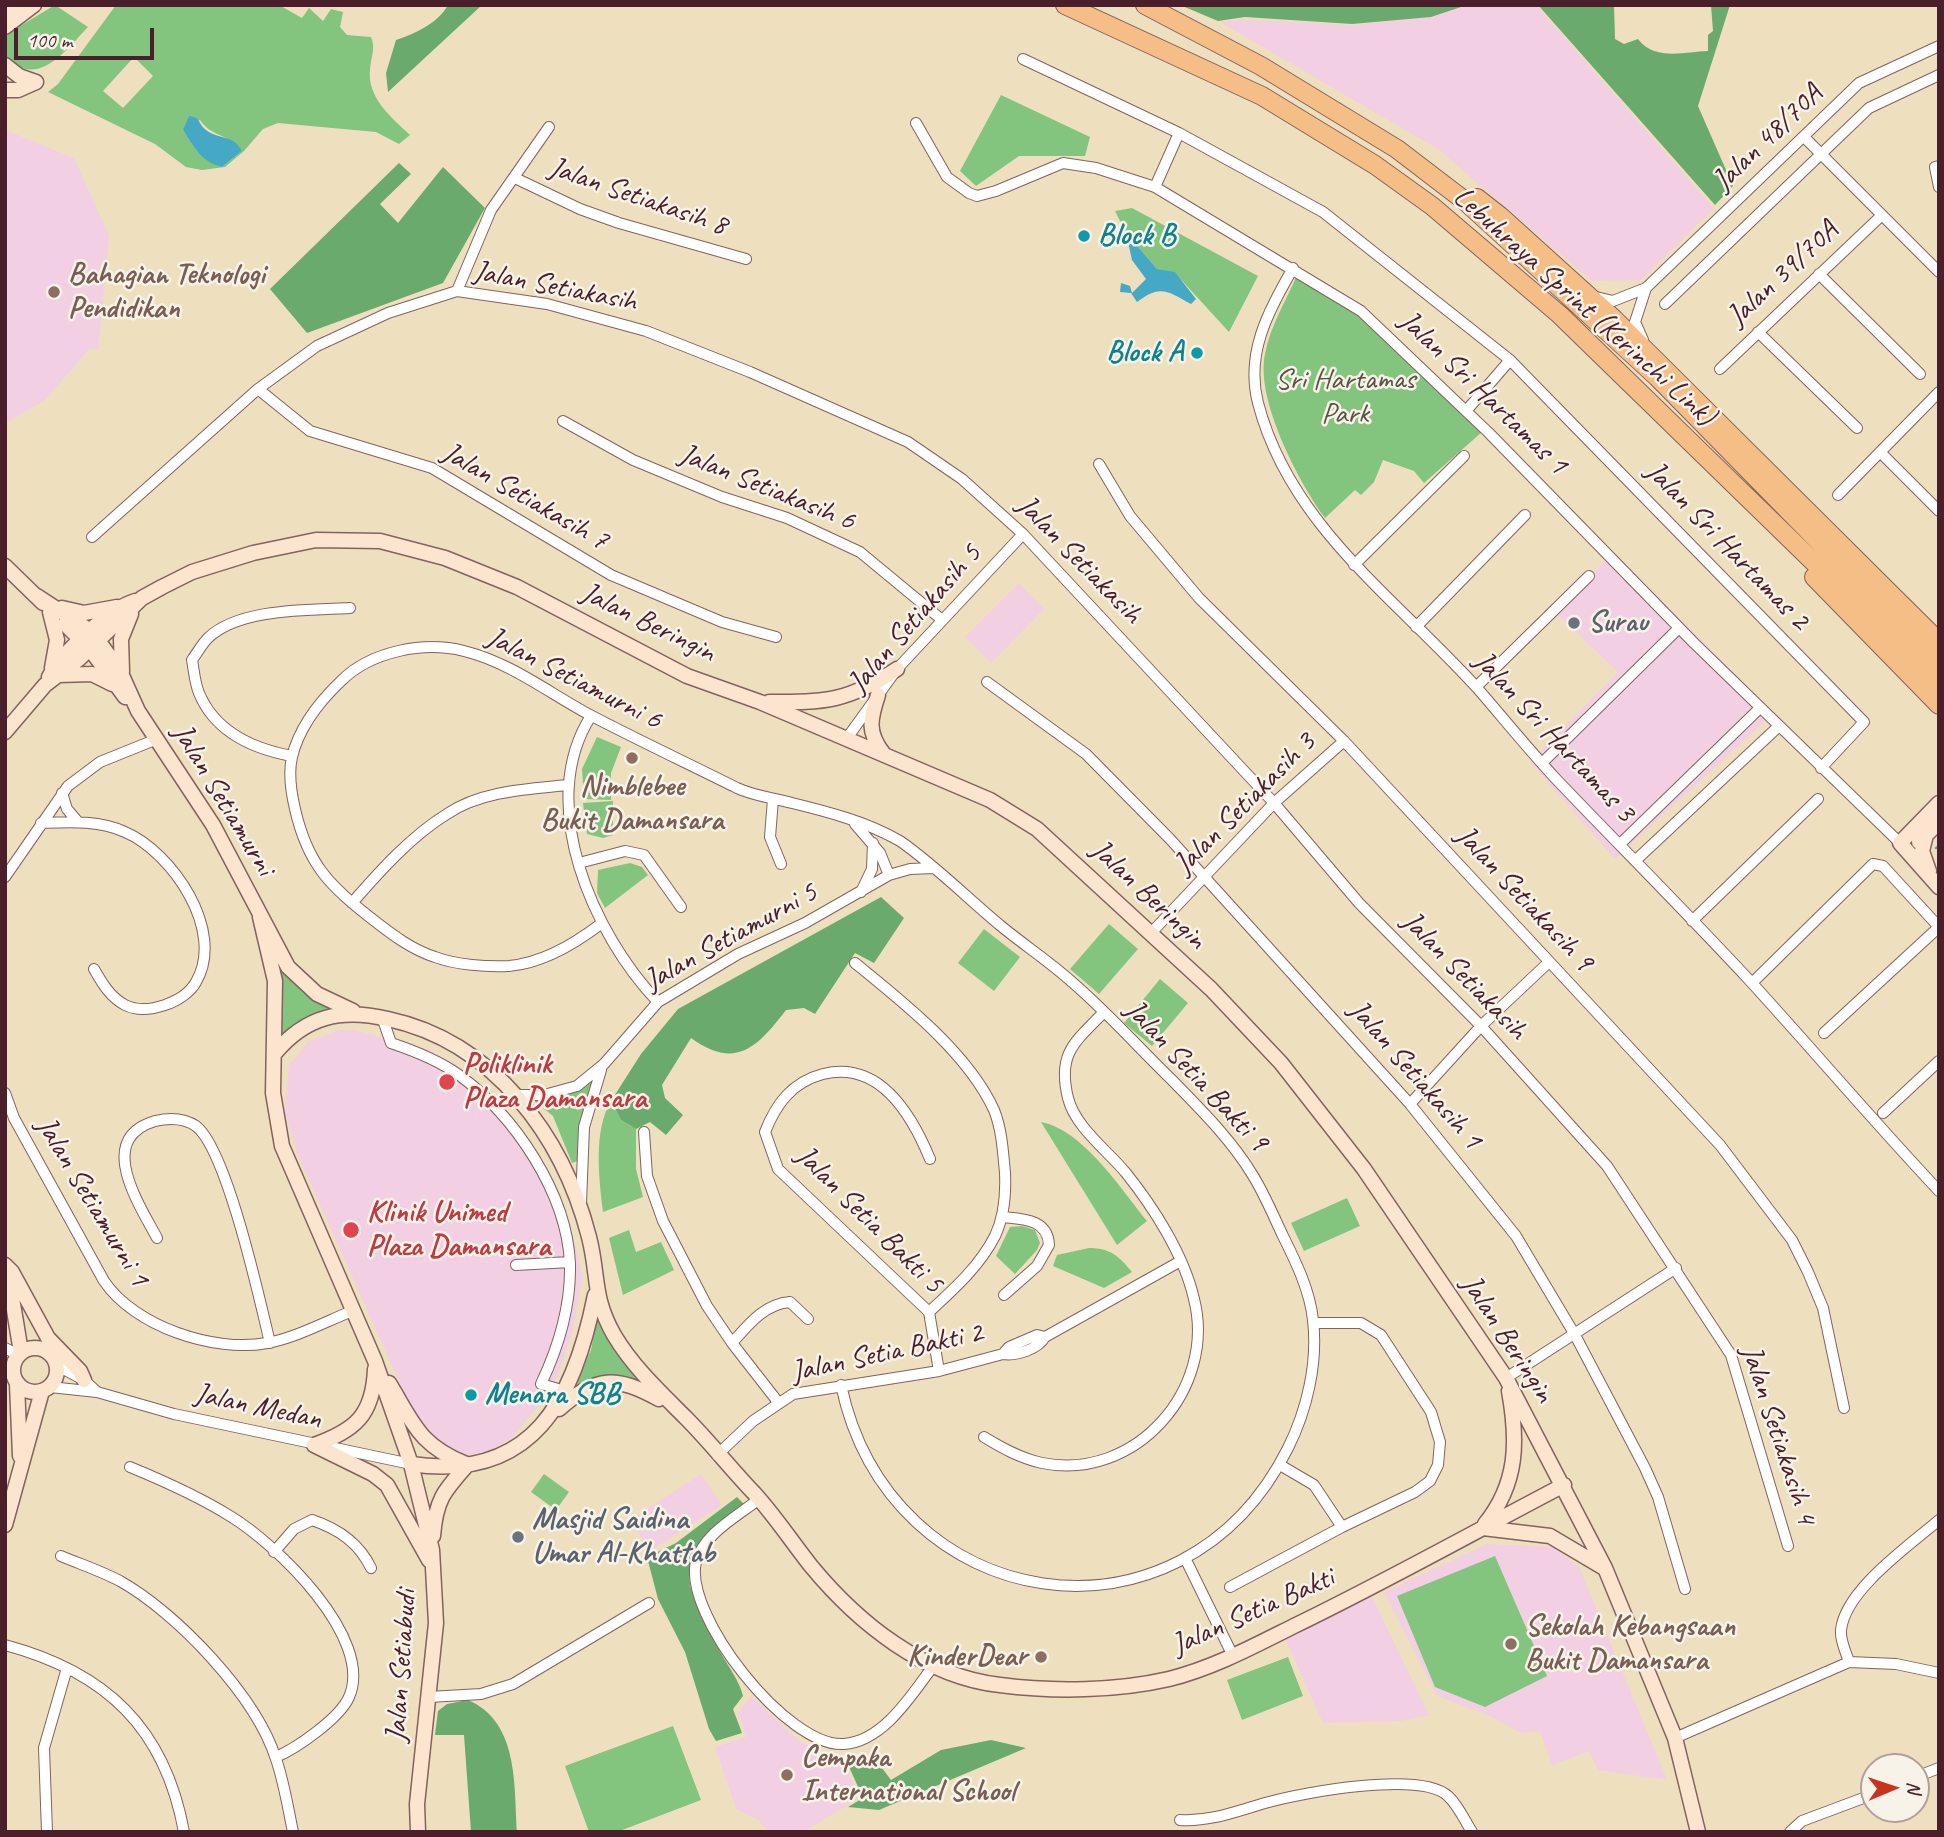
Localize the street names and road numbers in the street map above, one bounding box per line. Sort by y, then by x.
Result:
street label: Jalan 48/70A [1706,77,1830,199]
street label: Jalan Setiakasih 8 [544,150,732,244]
street label: Lebuhraya Sprint (Kerinchi Link) [1445,180,1723,434]
street label: Jalan 39/70A [1720,214,1846,334]
street label: Jalan Setiakasih [470,254,640,320]
street label: Jalan Sri Hartamas 1 [1391,303,1575,483]
street label: Jalan Setiakasih 7 [435,435,615,559]
street label: Jalan Setiakasih 6 [674,436,860,540]
street label: Jalan Sri Hartamas 2 [1637,454,1817,638]
street label: Jalan Setiakasih [1009,488,1149,632]
street label: Jalan Setiakasih 5 [840,537,990,701]
street label: Jalan Beringin [575,575,721,671]
street label: Jalan Setiamurni 6 [480,619,668,739]
street label: Jalan Sri Hartamas 3 [1466,644,1642,830]
street label: Jalan Setiamurni [164,718,282,882]
street label: Jalan Setiakasih 3 [1167,726,1323,882]
street label: Jalan Setiakasih 9 [1447,819,1601,979]
street label: Jalan Beringin [1083,832,1213,958]
street label: Jalan Setiamurni 5 [639,875,823,999]
street label: Jalan Setiakasih [1394,904,1534,1048]
street label: Jalan Setia Bakti 9 [1116,993,1276,1159]
street label: Jalan Setiakasih 1 [1340,993,1490,1157]
street label: Jalan Setiamurni 1 [27,1111,157,1293]
street label: Jalan Setia Bakti 5 [787,1138,951,1302]
street label: Jalan Beringin [1452,1268,1562,1410]
street label: Jalan Setia Bakti 2 [788,1315,986,1391]
street label: Jalan Setiakasih 4 [1732,1341,1824,1529]
street label: Jalan Medan [191,1376,325,1438]
street label: Jalan Setia Bakti [1166,1560,1340,1664]
street label: Jalan Setiabudi [379,1588,425,1744]

